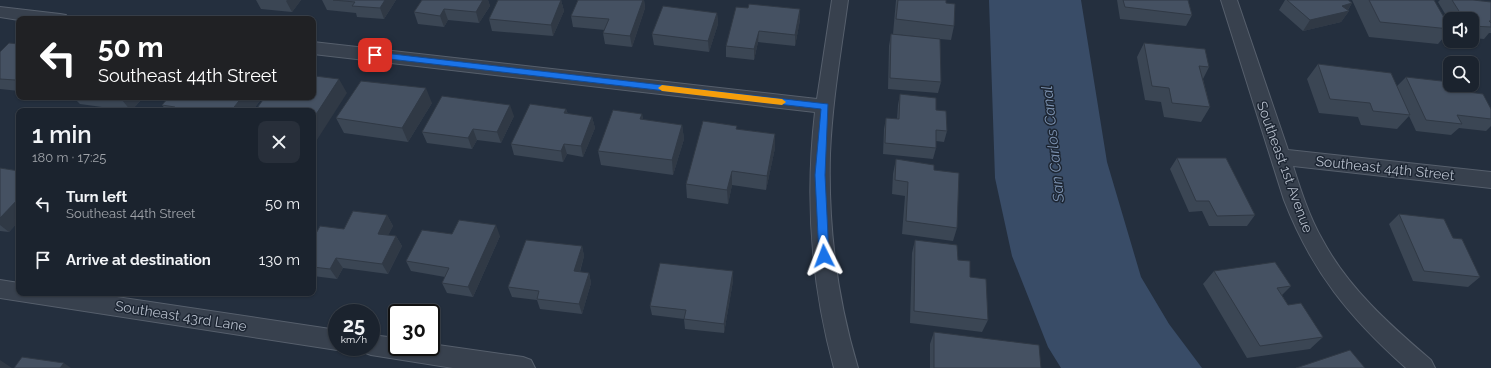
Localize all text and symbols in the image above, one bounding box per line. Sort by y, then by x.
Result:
map controls [1443,12,1479,92]
button: sound [1443,12,1479,48]
text: 50 m [98,31,164,64]
icon: left [32,32,84,84]
pin [358,38,392,72]
icon: arrive [364,44,386,66]
button: search [1443,56,1479,92]
text: Southeast 44th Street [98,65,277,86]
water label: San Carlos Canal [1038,85,1068,204]
street label: Southeast 1st Avenue [1254,99,1316,235]
text: 1 min [32,120,92,149]
button: close [258,121,300,163]
text: 180 m · 17:25 [32,150,106,165]
street label: Southeast 44th Street [1315,153,1455,183]
text: Turn left [66,188,127,206]
icon: left [32,193,54,215]
text: 50 m [265,195,300,213]
text: Southeast 44th Street [66,206,195,221]
position arrow [803,235,845,277]
icon: arrive [32,249,54,271]
text: Arrive at destination [66,251,211,269]
text: 130 m [259,251,300,269]
street label: Southeast 43rd Lane [114,298,248,334]
speed limit sign: 30 [388,304,440,356]
text: 25 [343,313,365,337]
text: km/h [341,334,367,345]

